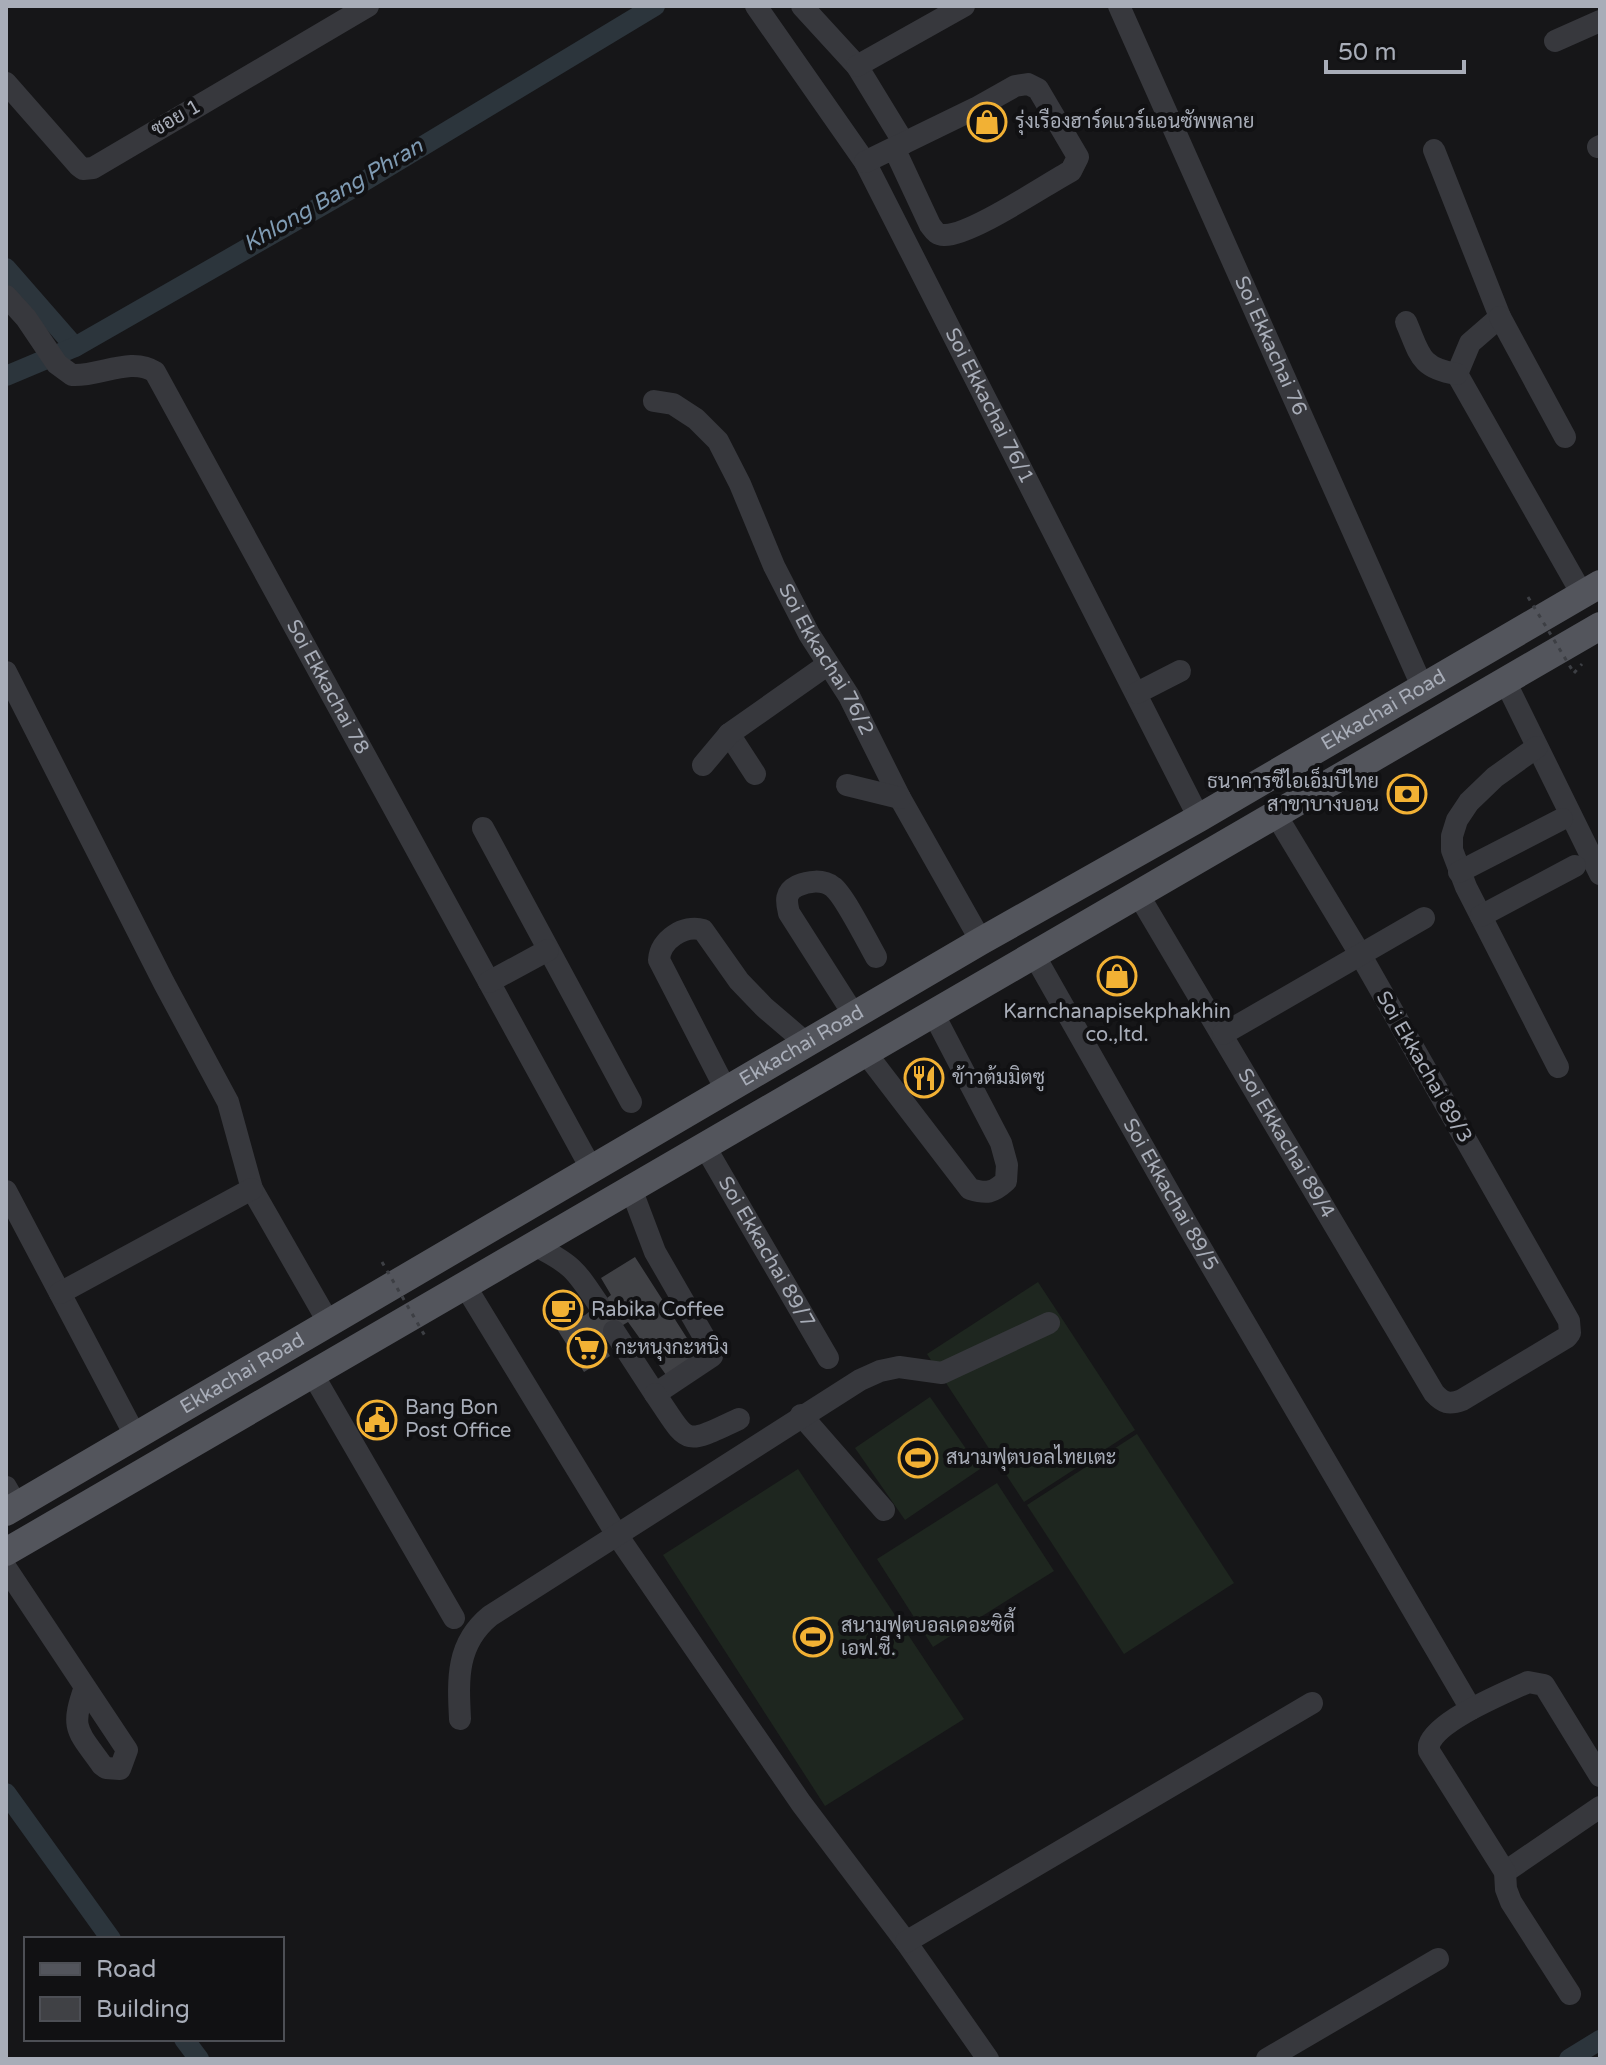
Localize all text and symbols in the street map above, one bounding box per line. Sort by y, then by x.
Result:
scale bar [1326,24,1464,74]
text: 50 m [1338,38,1396,67]
street label: ซอย 1 [147,94,205,142]
shop icon: รุ่งเรืองฮาร์ดแวร์แอนซัพพลาย [966,101,1008,143]
place label: รุ่งเรืองฮาร์ดแวร์แอนซัพพลาย [1015,107,1254,135]
water label: Khlong Bang Phran [239,133,428,257]
street label: Soi Ekkachai 76 [1229,273,1312,419]
street label: Soi Ekkachai 76/1 [940,324,1039,488]
street label: Soi Ekkachai 76/2 [773,580,879,739]
street label: Soi Ekkachai 78 [281,616,374,759]
street label: Ekkachai Road [1317,665,1450,756]
place label: ธนาคารซีไอเอ็มบีไทย สาขาบางบอน [1207,766,1379,817]
bank icon: ธนาคารซีไอเอ็มบีไทย สาขาบางบอน [1386,773,1428,815]
shop icon: Karnchanapisekphakhin co.,ltd. [1096,955,1138,997]
street label: Soi Ekkachai 89/3 [1371,987,1477,1147]
street label: Ekkachai Road [735,1000,868,1092]
place label: Karnchanapisekphakhin co.,ltd. [1003,1000,1231,1047]
restaurant icon: ข้าวต้มมิตซู [903,1057,945,1099]
street label: Soi Ekkachai 89/4 [1232,1064,1340,1223]
place label: ข้าวต้มมิตซู [952,1065,1045,1092]
street label: Soi Ekkachai 89/5 [1118,1114,1223,1275]
street label: Soi Ekkachai 89/7 [713,1172,820,1332]
cafe icon: Rabika Coffee [542,1289,584,1331]
place label: Rabika Coffee [591,1298,724,1322]
supermarket icon: กะหนุงกะหนิง [566,1327,608,1369]
street label: Ekkachai Road [176,1328,309,1419]
place label: กะหนุงกะหนิง [615,1335,728,1361]
place label: Bang Bon Post Office [405,1396,511,1443]
public building icon: Bang Bon Post Office [356,1399,398,1441]
sports icon: สนามฟุตบอลไทยเตะ [897,1437,939,1479]
place label: สนามฟุตบอลไทยเตะ [946,1444,1117,1471]
place label: สนามฟุตบอลเดอะซิตี้ เอฟ.ซี. [841,1607,1016,1661]
sports icon: สนามฟุตบอลเดอะซิตี้ เอฟ.ซี. [792,1616,834,1658]
legend [24,1937,284,2041]
text: Road [96,1955,156,1984]
text: Building [96,1995,190,2024]

